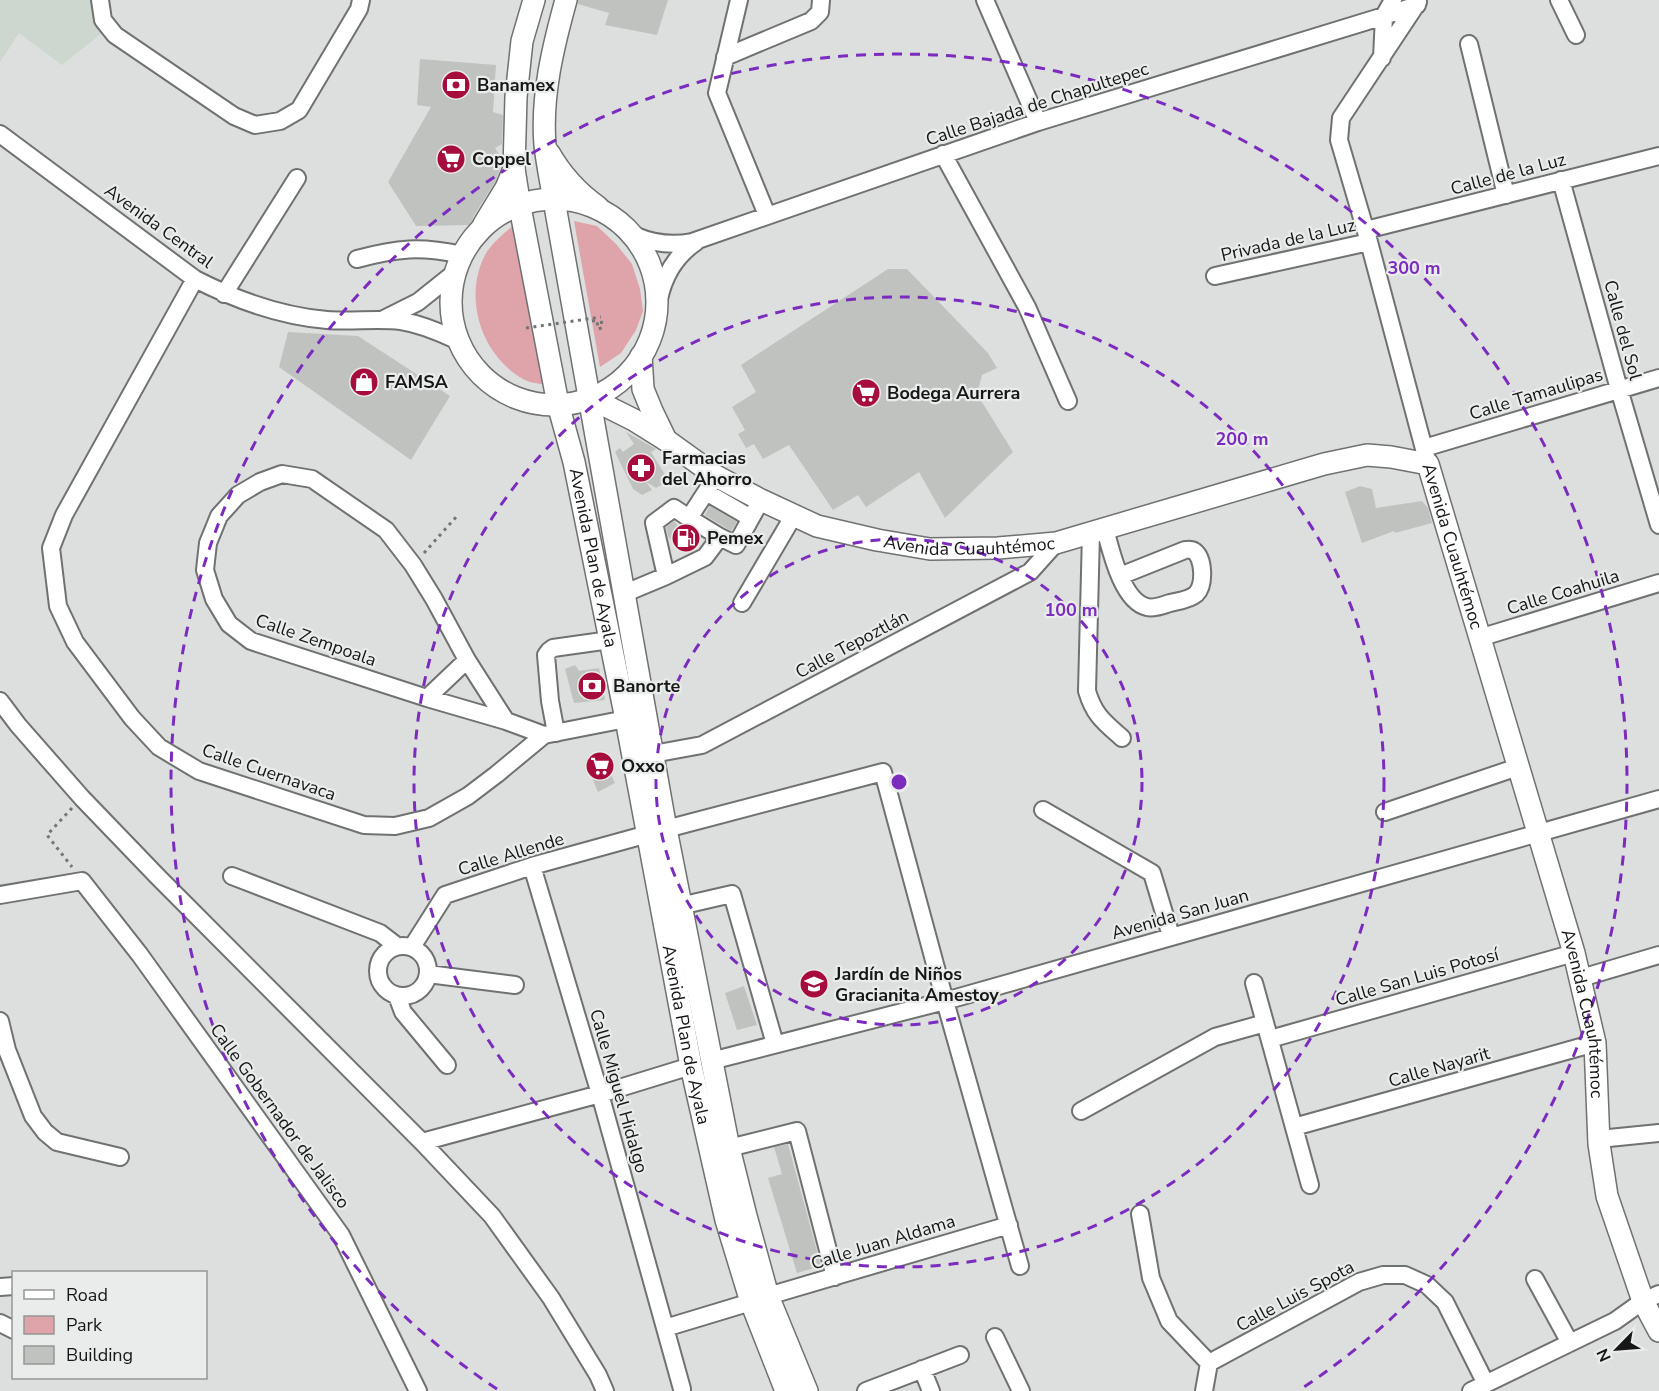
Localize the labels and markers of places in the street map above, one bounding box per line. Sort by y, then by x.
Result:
bank icon: Banamex [440,69,472,101]
place label: Banamex [477,73,555,97]
supermarket icon: Coppel [435,143,467,175]
place label: Coppel [472,147,531,171]
shop icon: FAMSA [348,366,380,398]
place label: FAMSA [385,370,448,394]
supermarket icon: Bodega Aurrera [850,377,882,409]
place label: Bodega Aurrera [887,381,1020,405]
place label: Farmacias del Ahorro [662,446,752,491]
pharmacy icon: Farmacias del Ahorro [625,452,657,484]
fuel station icon: Pemex [670,522,702,554]
place label: Pemex [707,526,764,550]
bank icon: Banorte [576,670,608,702]
place label: Banorte [613,674,681,698]
supermarket icon: Oxxo [584,750,616,782]
place label: Oxxo [621,754,665,778]
centre of rings [889,772,909,792]
place label: Jardín de Niños Gracianita Amestoy [834,962,999,1007]
school or university icon: Jardín de Niños Gracianita Amestoy [798,968,830,1000]

